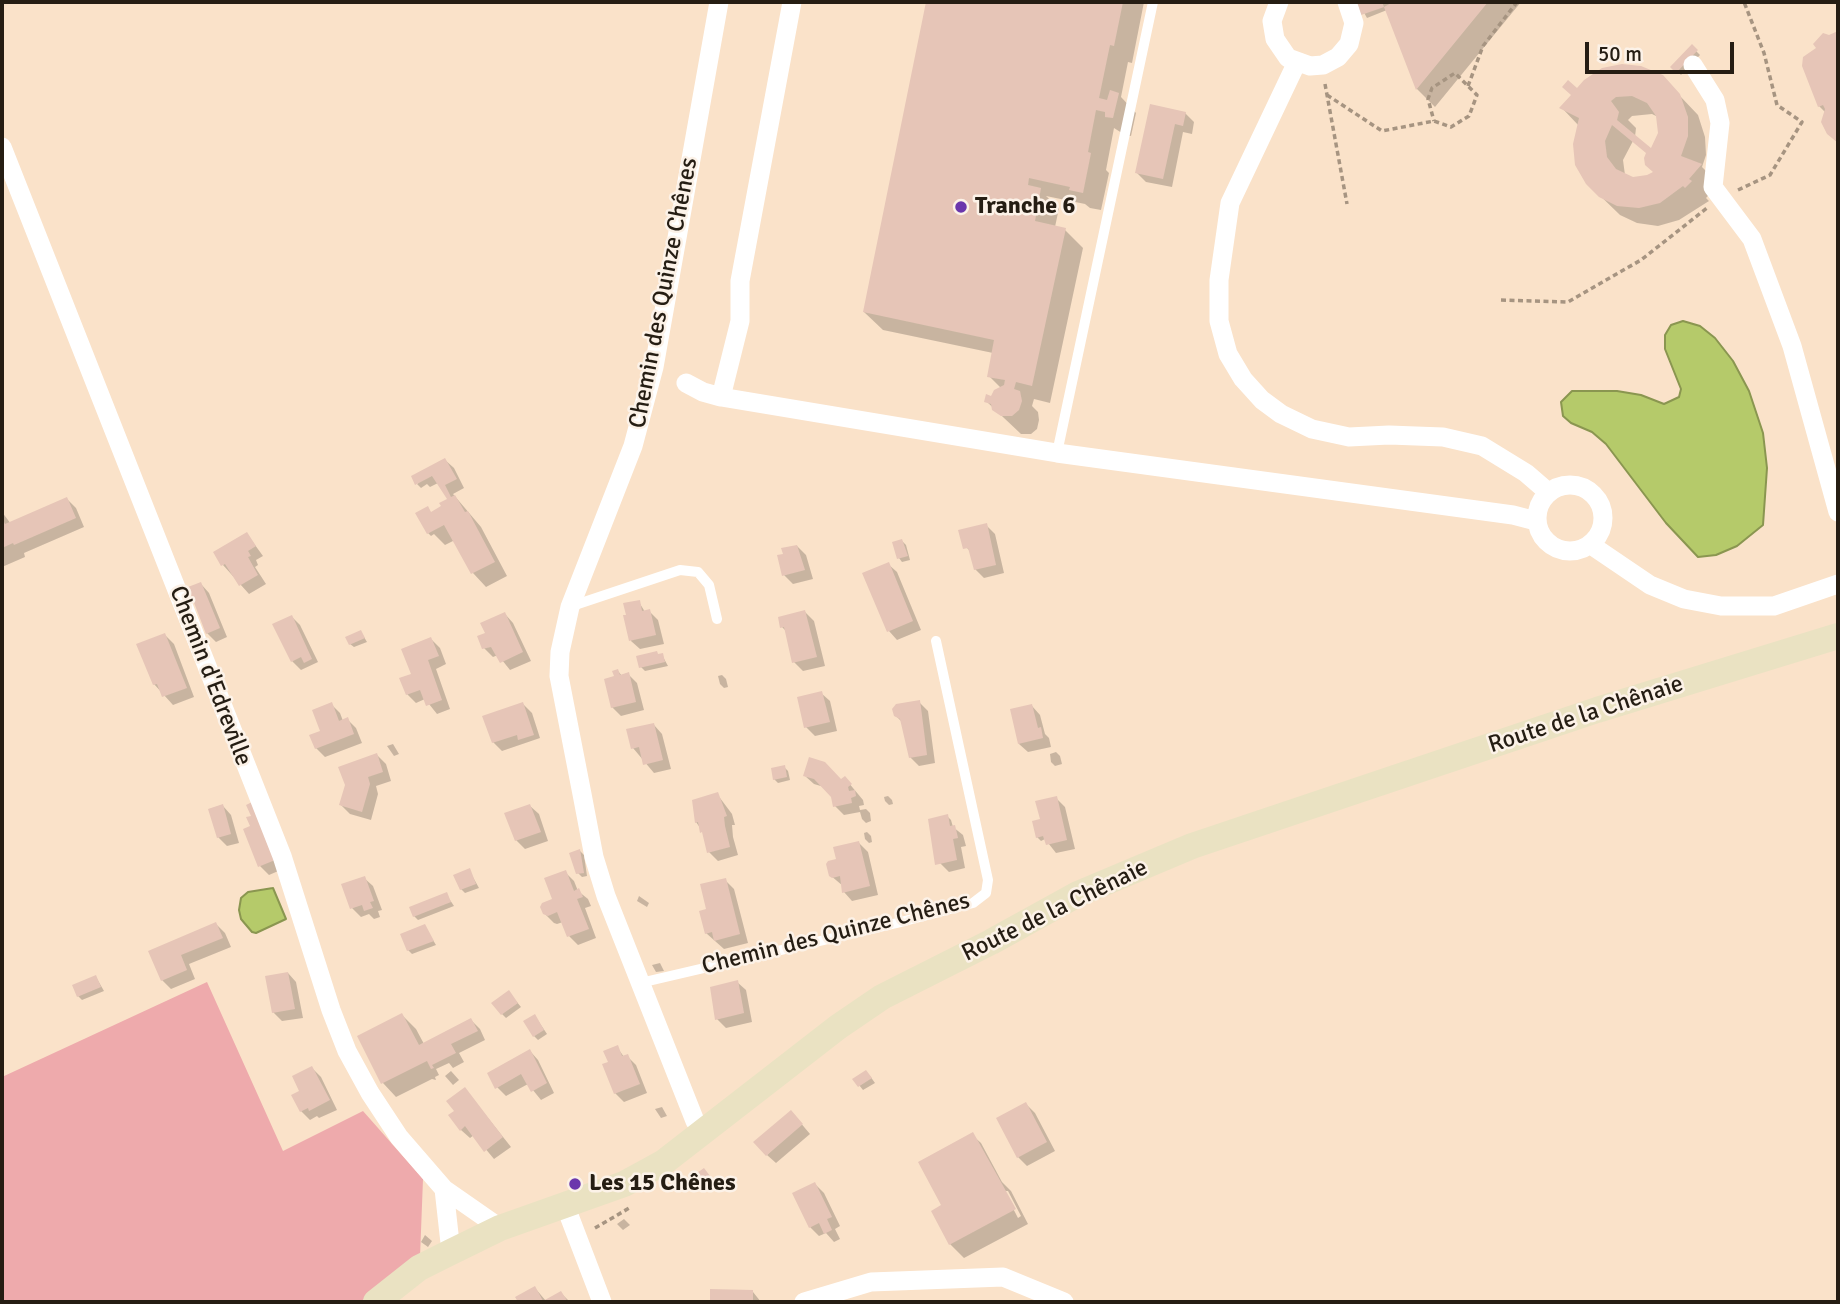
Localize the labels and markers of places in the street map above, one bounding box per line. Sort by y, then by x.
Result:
place label: Tranche 6 [975,193,1075,221]
marker: Tranche 6 [953,199,969,215]
place label: Les 15 Chênes [589,1170,736,1198]
marker: Les 15 Chênes [567,1176,583,1192]

